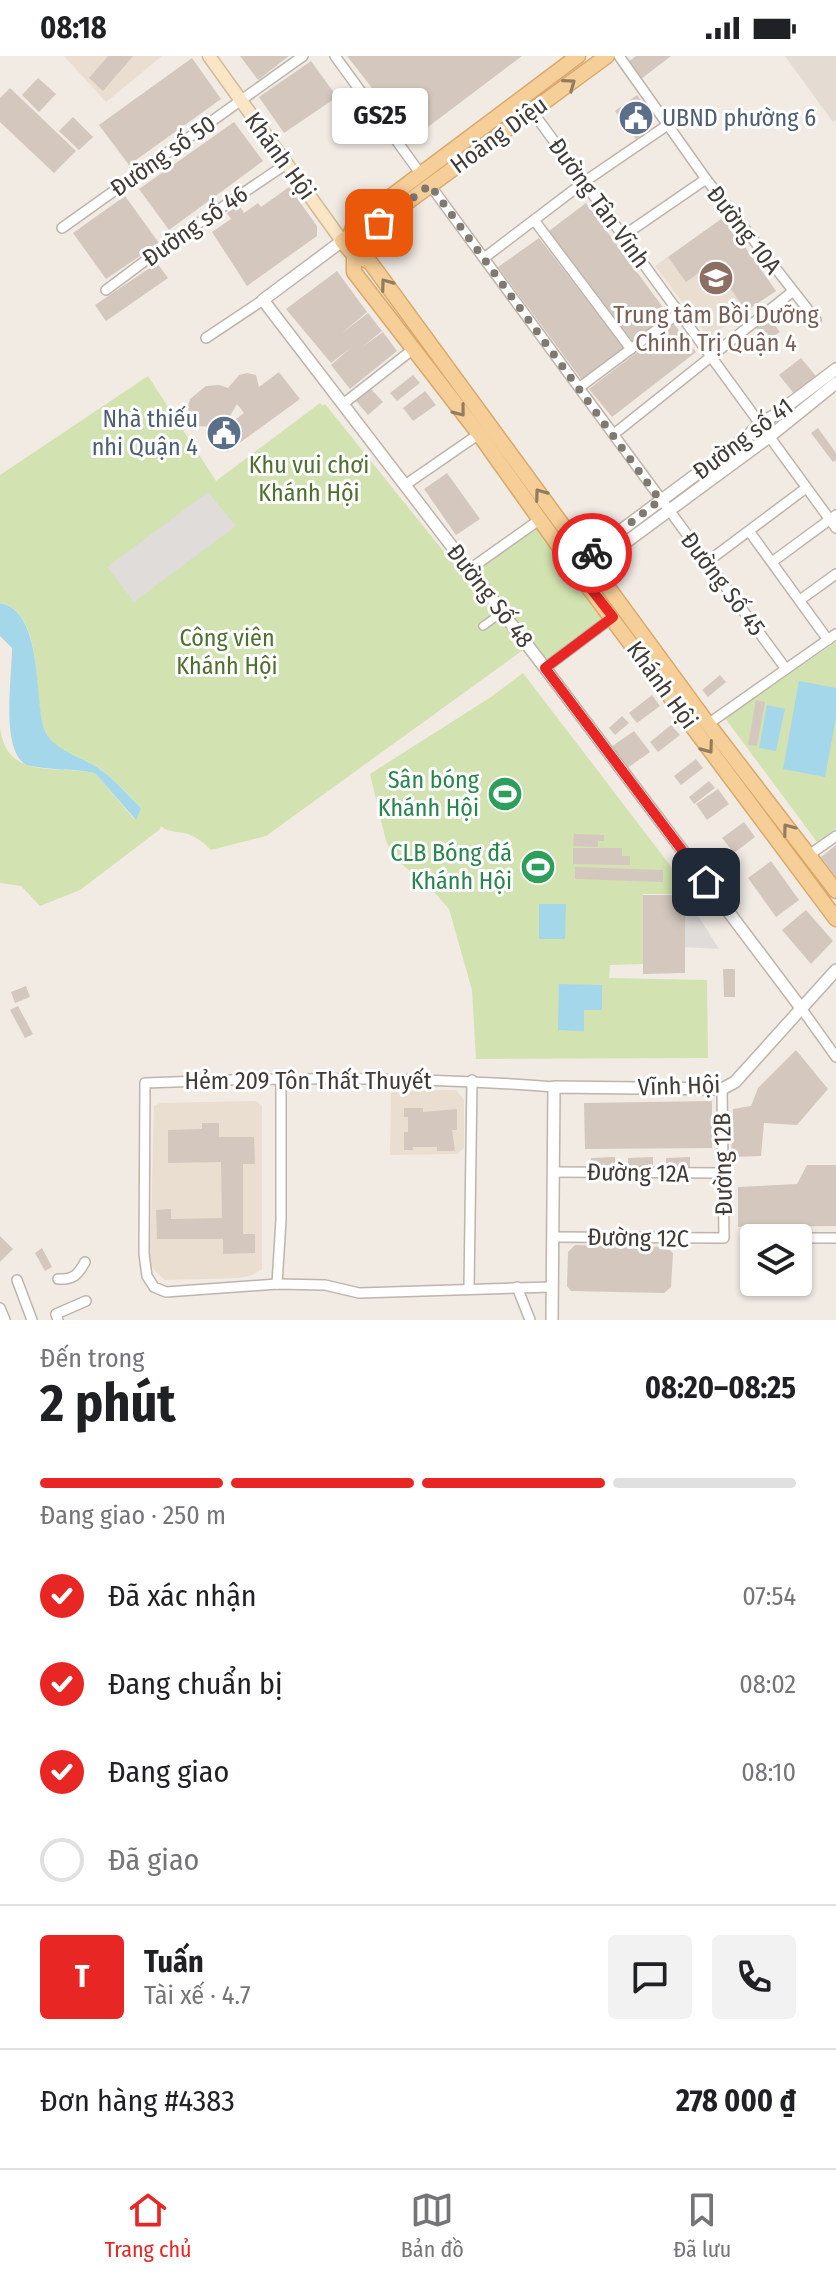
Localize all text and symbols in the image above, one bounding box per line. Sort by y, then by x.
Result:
text: 08:18 [40,10,107,46]
one-way arrow [561,79,576,93]
callout: GS25 [331,87,427,143]
street label: Hoàng Diệu [445,91,553,179]
public building icon: UBND phường 6 [617,99,655,137]
text: GS25 [353,100,407,131]
place label: UBND phường 6 [662,104,816,132]
street label: Khánh Hội [239,107,321,205]
street label: Đường số 50 [105,110,221,202]
street label: Đường Tân Vĩnh [543,133,655,273]
street label: Đường số 46 [137,180,253,272]
street label: Đường 10A [701,180,787,280]
pin [345,189,413,257]
icon: bag [357,201,401,245]
school or university icon: Trung tâm Bồi Dưỡng Chính Trị Quận 4 [697,259,735,297]
one-way arrow [382,278,396,293]
place label: Trung tâm Bồi Dưỡng Chính Trị Quận 4 [613,301,819,357]
street label: Đường số 41 [688,392,798,486]
one-way arrow [451,402,465,417]
place label: Nhà thiếu nhi Quận 4 [92,405,198,461]
public building icon: Nhà thiếu nhi Quận 4 [205,414,243,452]
park label: Khu vui chơi Khánh Hội [249,451,369,507]
one-way arrow [535,488,550,502]
courier [552,513,632,593]
street label: Đường Số 45 [675,527,771,641]
icon: bike [570,531,614,575]
street label: Đường Số 48 [441,539,539,653]
park label: Công viên Khánh Hội [176,624,278,680]
street label: Khánh Hội [621,636,703,734]
one-way arrow [698,739,713,754]
place label: Sân bóng Khánh Hội [378,766,480,822]
sports icon: Sân bóng Khánh Hội [486,775,524,813]
one-way arrow [784,823,798,838]
place label: CLB Bóng đá Khánh Hội [390,839,512,895]
sports icon: CLB Bóng đá Khánh Hội [519,848,557,886]
pin [672,848,740,916]
icon: home [684,860,728,904]
street label: Hẻm 209 Tôn Thất Thuyết [184,1067,432,1095]
street label: Vĩnh Hội [637,1071,721,1101]
street label: Đường 12B [708,1112,738,1216]
street label: Đường 12A [587,1158,690,1188]
street label: Đường 12C [587,1223,689,1253]
map controls [740,1224,812,1296]
button: layers [740,1224,812,1296]
text: Đến trong [40,1343,145,1374]
text: 08:20–08:25 [645,1370,796,1406]
text: 2 phút [40,1372,176,1435]
text: Đang giao · 250 m [40,1500,226,1531]
icon: check [40,1574,84,1618]
text: Đã xác nhận [108,1578,257,1614]
text: 07:54 [742,1581,796,1612]
icon: check [40,1662,84,1706]
text: Đang chuẩn bị [108,1666,283,1702]
text: 08:02 [739,1669,796,1700]
icon: check [40,1750,84,1794]
text: Đang giao [108,1754,229,1790]
text: 08:10 [741,1757,796,1788]
text: Đã giao [108,1842,199,1878]
button: chat [608,1935,692,2019]
button: phone [712,1935,796,2019]
text: Tuấn [144,1944,204,1980]
text: T [75,1959,89,1995]
text: Tài xế · 4.7 [144,1980,251,2011]
text: Đơn hàng #4383 [40,2083,235,2119]
text: 278 000 ₫ [676,2083,796,2119]
tab: Trang chủ [105,2188,192,2263]
tab: Bản đồ [401,2188,464,2263]
tab: Đã lưu [673,2188,731,2263]

